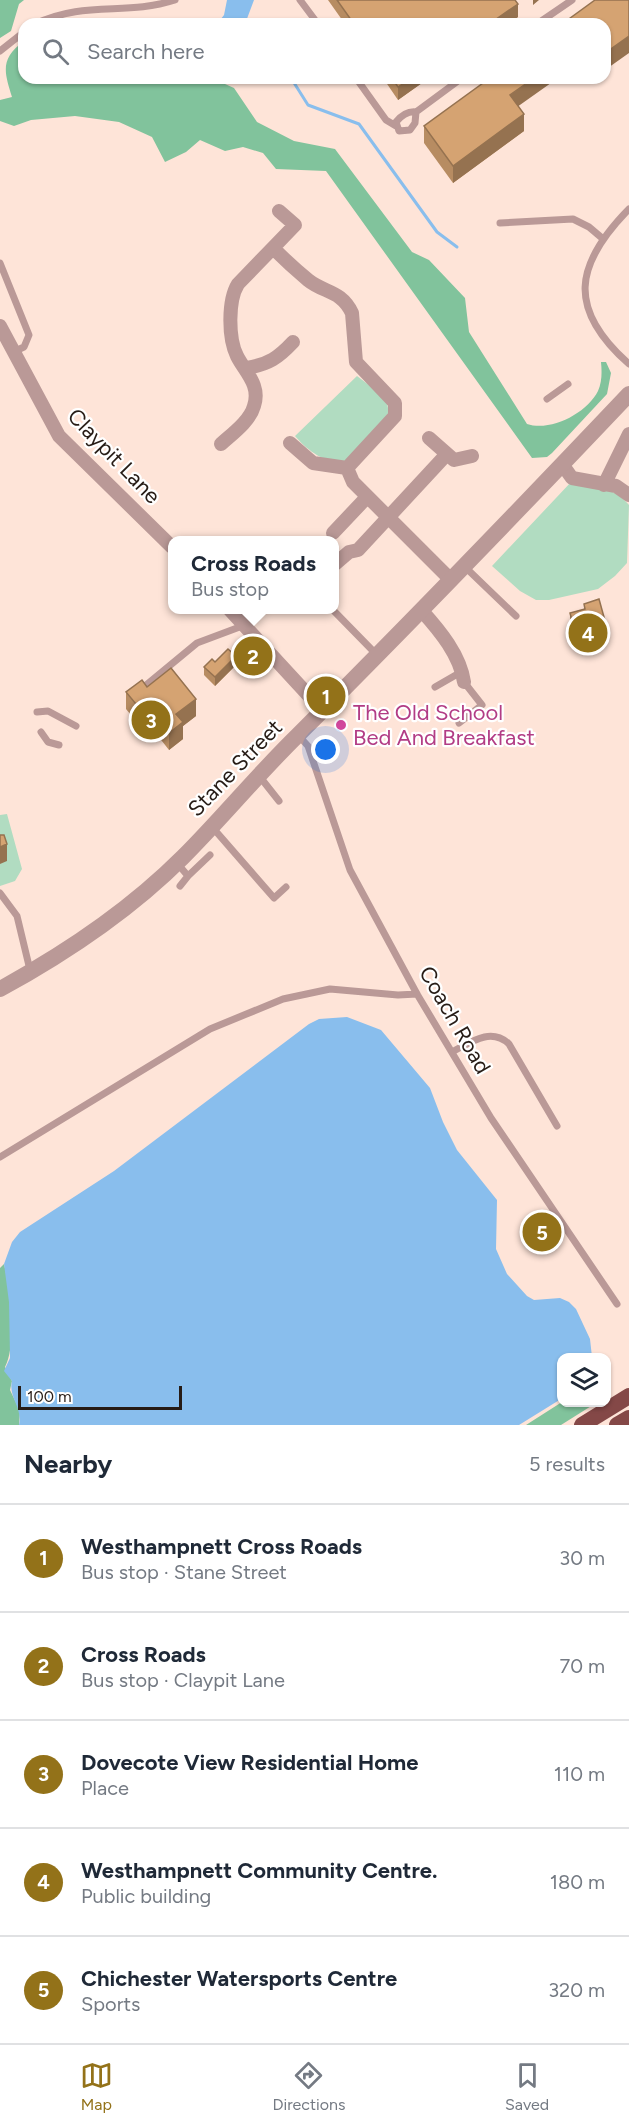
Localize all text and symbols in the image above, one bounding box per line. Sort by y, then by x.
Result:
search box [18,18,611,84]
icon: search [39,35,72,68]
text: Search here [87,38,205,65]
street label: Claypit Lane [62,403,166,509]
popup [168,536,339,614]
text: Cross Roads [191,550,316,577]
text: Bus stop [191,577,269,601]
pin: 4 [568,610,608,656]
pin: 2 [234,634,272,678]
pin: 1 [306,674,346,718]
pin: 3 [132,698,170,742]
place label: The Old School Bed And Breakfast [353,699,535,751]
street label: Stane Street [182,714,288,822]
marker: The Old School Bed And Breakfast [334,718,348,732]
your location [311,735,340,764]
street label: Coach Road [413,961,497,1079]
pin: 5 [522,1210,562,1254]
map controls [557,1353,611,1407]
button: layers [557,1353,611,1407]
scale bar [18,1383,182,1410]
text: 100 m [27,1387,72,1406]
text: Nearby [24,1448,112,1480]
text: 5 results [529,1452,605,1476]
text: Westhampnett Cross Roads [81,1533,362,1560]
text: 1 [39,1546,48,1570]
text: 30 m [559,1546,605,1570]
text: Bus stop · Stane Street [81,1560,287,1584]
text: Cross Roads [81,1641,206,1668]
text: 2 [38,1654,49,1678]
text: 70 m [559,1654,605,1678]
text: Bus stop · Claypit Lane [81,1668,285,1692]
text: Dovecote View Residential Home [81,1749,418,1776]
text: 3 [38,1762,49,1786]
text: 110 m [554,1762,605,1786]
text: Place [81,1776,129,1800]
text: Westhampnett Community Centre. [81,1857,437,1884]
text: 4 [37,1870,50,1894]
text: 180 m [550,1870,605,1894]
text: Public building [81,1884,211,1908]
text: Chichester Watersports Centre [81,1965,397,1992]
text: 5 [38,1978,49,2002]
text: 320 m [548,1978,605,2002]
text: Sports [81,1992,140,2016]
tab: Map [80,2059,113,2114]
tab: Directions [272,2059,345,2114]
tab: Saved [505,2059,549,2114]

